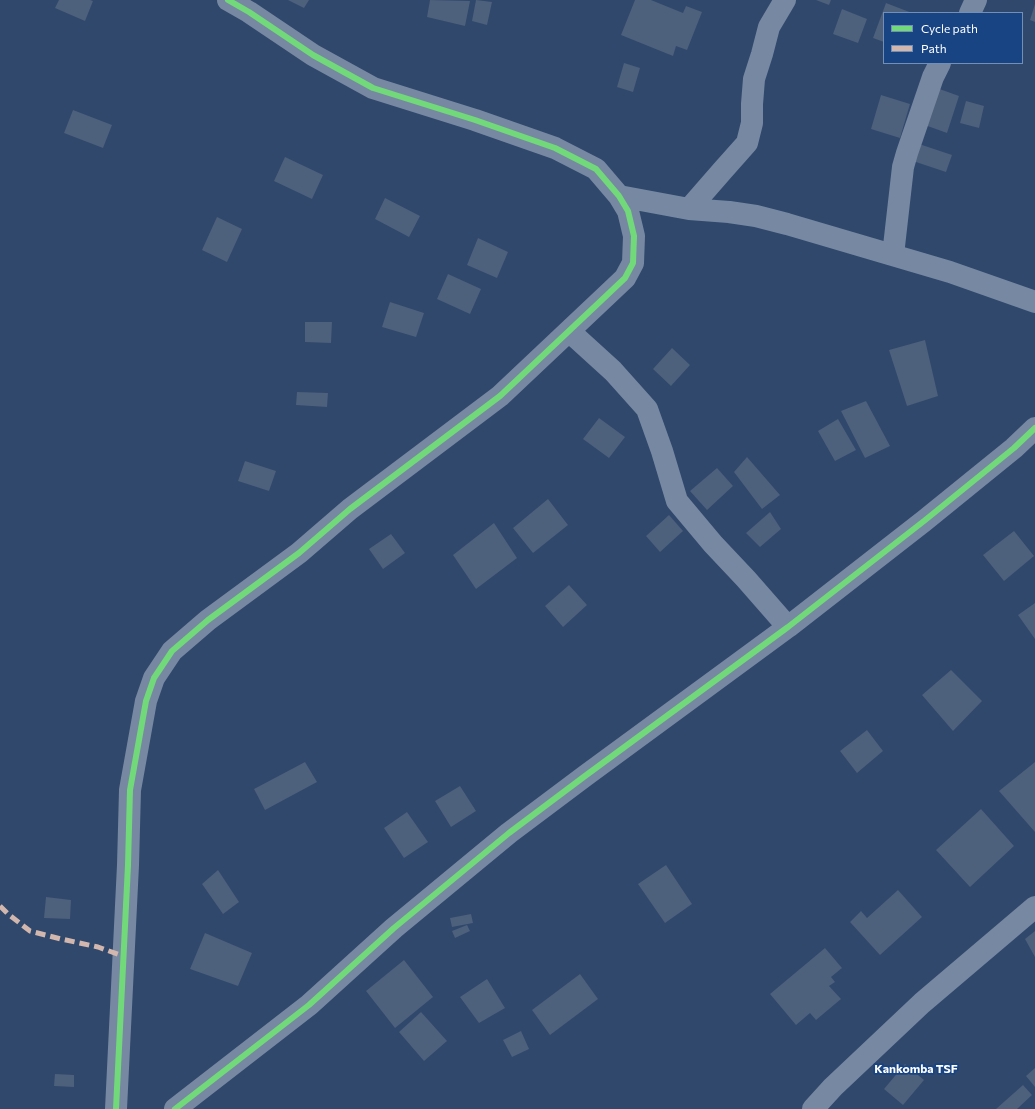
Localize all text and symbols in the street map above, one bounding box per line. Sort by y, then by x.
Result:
legend [883,12,1023,64]
text: Cycle path [921,21,978,35]
text: Path [921,41,947,55]
district label: Kankomba TSF [874,1062,958,1076]

